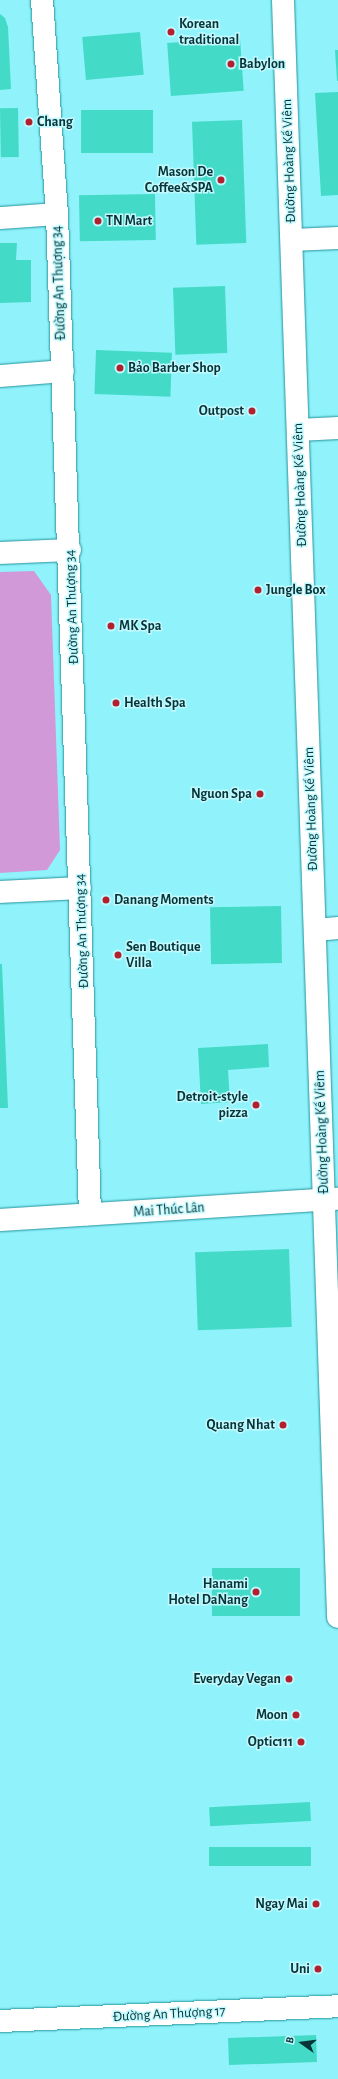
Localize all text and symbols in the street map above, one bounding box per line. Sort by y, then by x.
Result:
place label: Korean traditional [179,16,239,48]
marker: Korean traditional [166,27,176,37]
place label: Babylon [239,56,285,72]
marker: Babylon [226,59,236,69]
street label: Đường Hoàng Kế Viêm [278,99,300,223]
place label: Chang [37,114,73,130]
marker: Chang [24,117,34,127]
place label: Mason De Coffee&SPA [145,164,213,196]
marker: Mason De Coffee&SPA [216,175,226,185]
place label: TN Mart [106,213,152,229]
marker: TN Mart [93,216,103,226]
street label: Đường An Thượng 34 [49,225,69,341]
place label: Bảo Barber Shop [128,360,221,376]
marker: Bảo Barber Shop [115,363,125,373]
place label: Outpost [199,403,244,419]
marker: Outpost [247,406,257,416]
street label: Đường Hoàng Kế Viêm [289,423,311,547]
street label: Đường An Thượng 34 [62,549,82,665]
place label: Jungle Box [266,582,326,598]
marker: Jungle Box [253,585,263,595]
place label: MK Spa [119,618,161,634]
marker: MK Spa [106,621,116,631]
place label: Health Spa [124,695,186,711]
marker: Health Spa [111,698,121,708]
street label: Đường Hoàng Kế Viêm [300,747,322,871]
place label: Nguon Spa [191,786,252,802]
marker: Nguon Spa [255,789,265,799]
street label: Đường An Thượng 34 [72,873,92,989]
place label: Danang Moments [114,892,214,908]
marker: Danang Moments [101,895,111,905]
place label: Sen Boutique Villa [126,939,201,972]
marker: Sen Boutique Villa [113,950,123,960]
street label: Đường Hoàng Kế Viêm [311,1070,333,1194]
place label: Detroit-style pizza [177,1089,248,1122]
marker: Detroit-style pizza [251,1100,261,1110]
street label: Mai Thúc Lân [133,1199,205,1221]
place label: Quang Nhat [207,1417,275,1433]
marker: Quang Nhat [278,1420,288,1430]
place label: Hanami Hotel DaNang [168,1576,248,1608]
marker: Hanami Hotel DaNang [251,1587,261,1597]
place label: Everyday Vegan [193,1671,281,1687]
marker: Everyday Vegan [284,1674,294,1684]
place label: Moon [256,1707,288,1723]
marker: Moon [291,1710,301,1720]
place label: Optic111 [248,1734,293,1750]
marker: Optic111 [296,1737,306,1747]
place label: Ngay Mai [255,1896,308,1912]
marker: Ngay Mai [311,1899,321,1909]
place label: Uni [290,1961,310,1977]
marker: Uni [313,1964,323,1974]
street label: Đường An Thượng 17 [112,2003,226,2025]
north arrow [282,2023,322,2063]
text: B [284,2036,296,2044]

